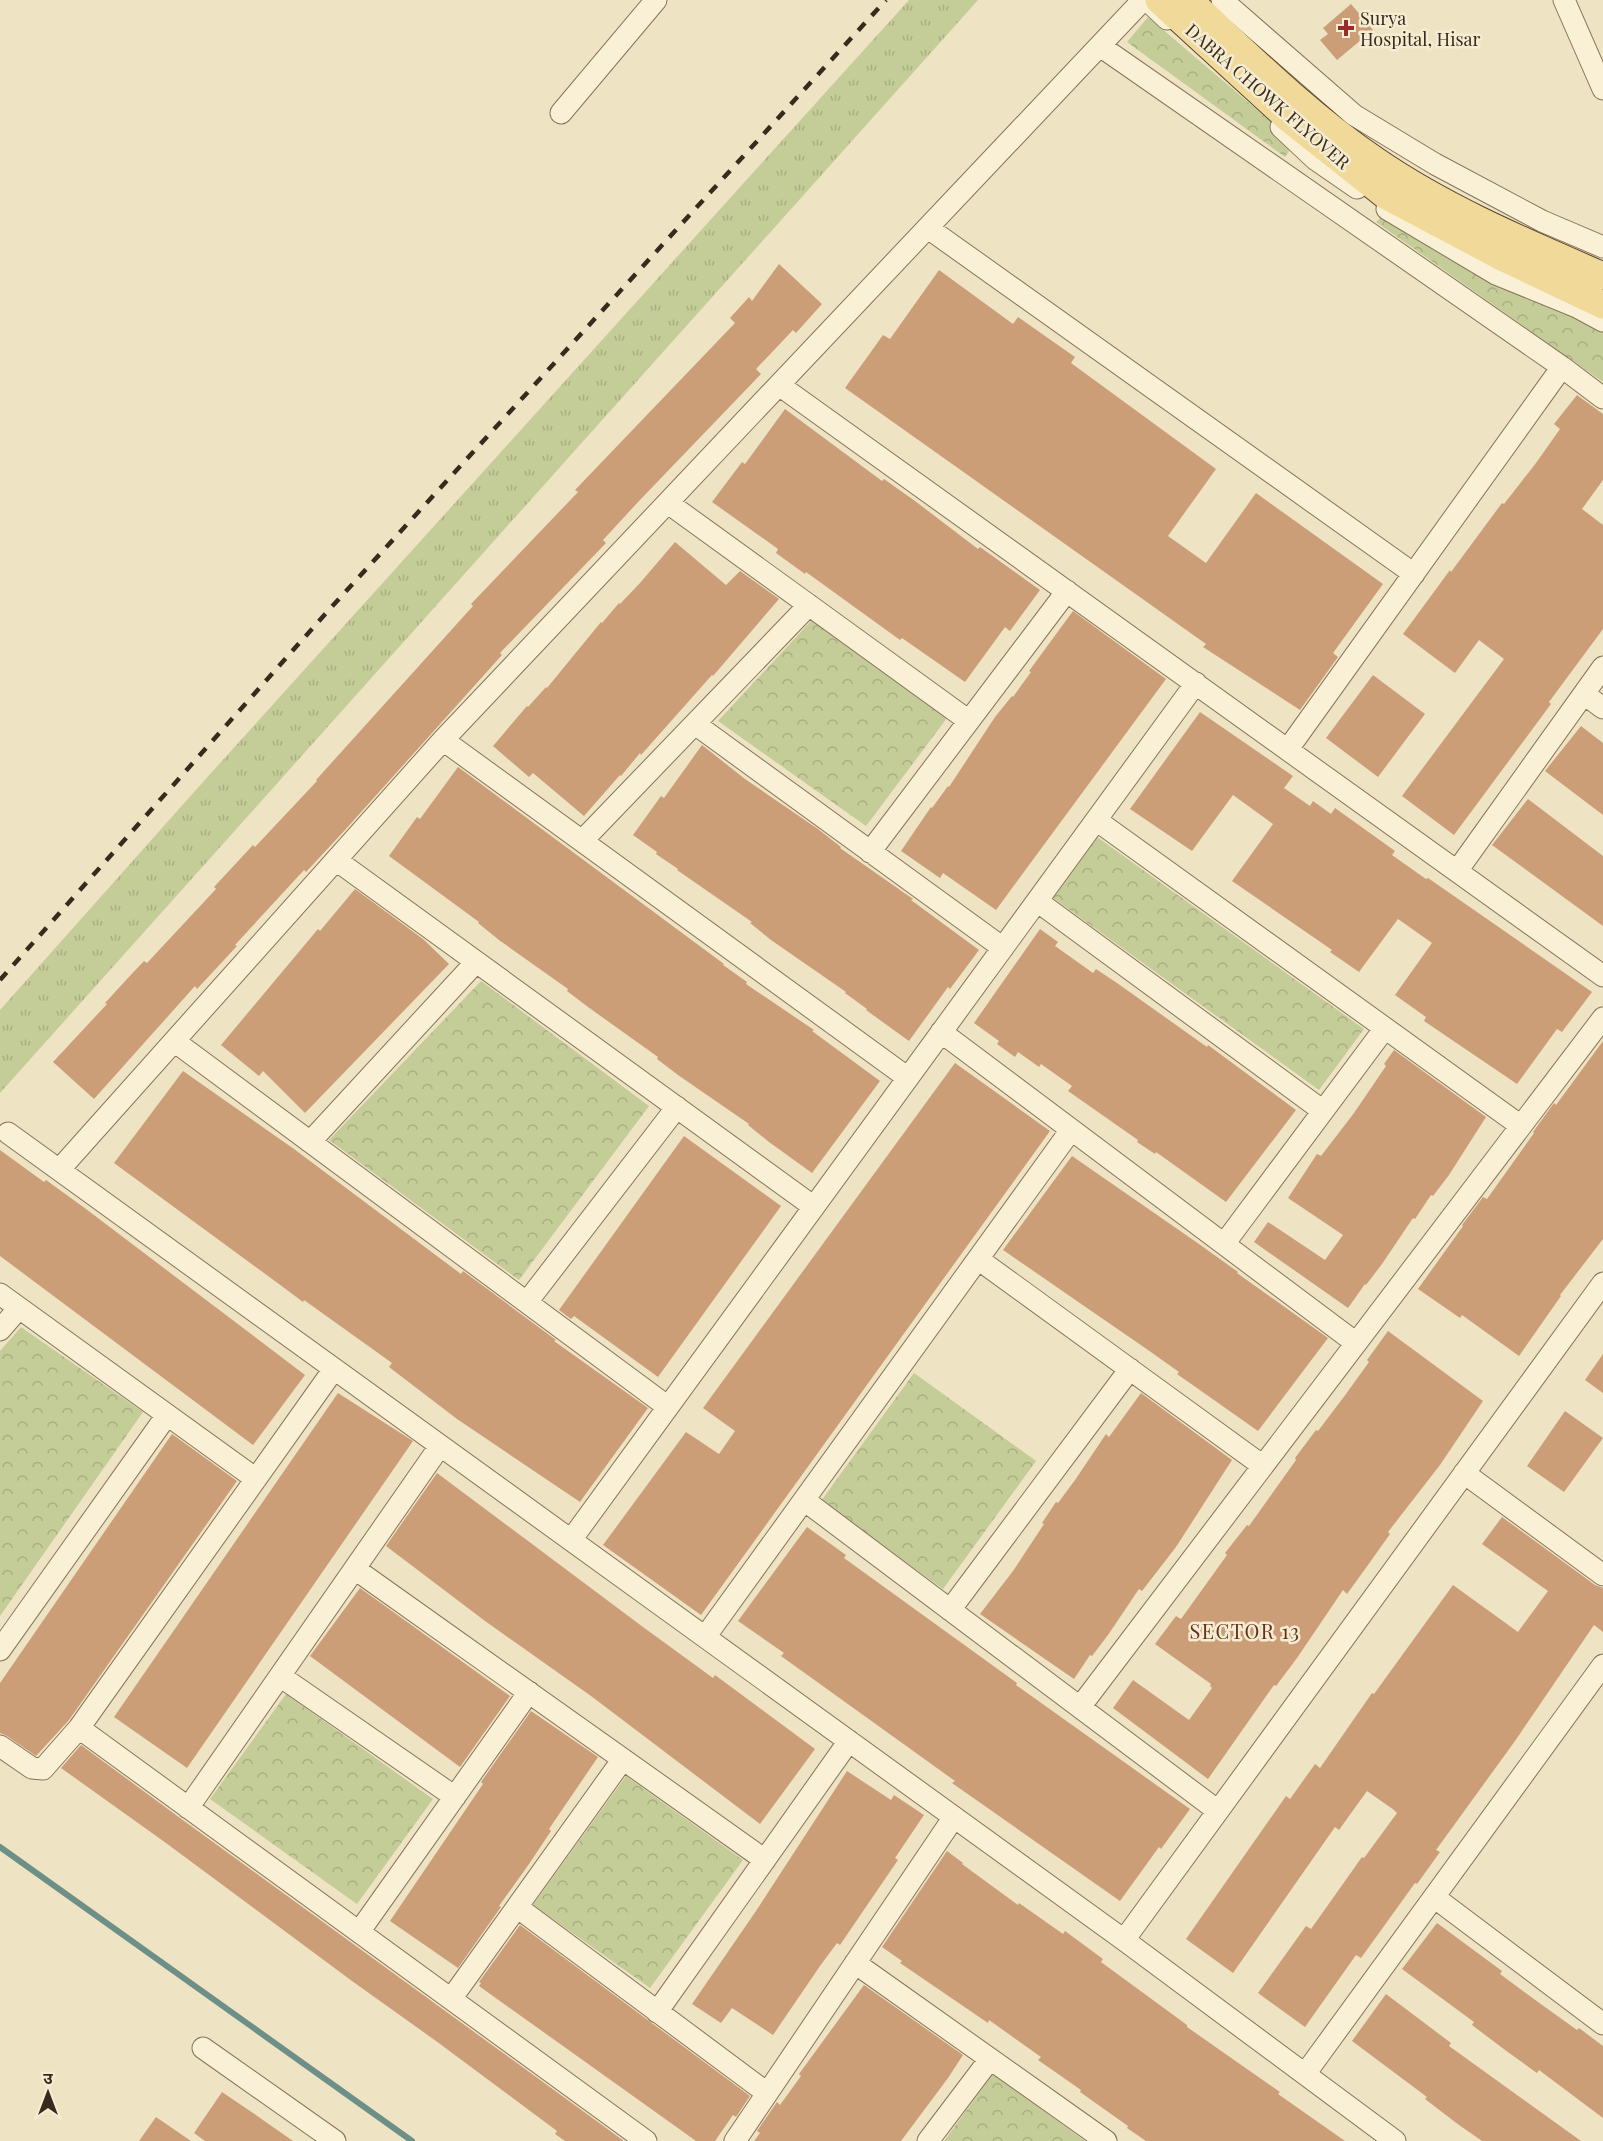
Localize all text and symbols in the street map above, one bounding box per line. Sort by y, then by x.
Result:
place label: Surya Hospital, Hisar [1360,6,1481,51]
street label: DABRA CHOWK FLYOVER [1181,18,1356,174]
marker: Surya Hospital, Hisar [1337,19,1355,37]
district label: SECTOR 13 [1189,1617,1301,1644]
north arrow [18,2063,78,2123]
text: उ [43,2067,53,2088]

